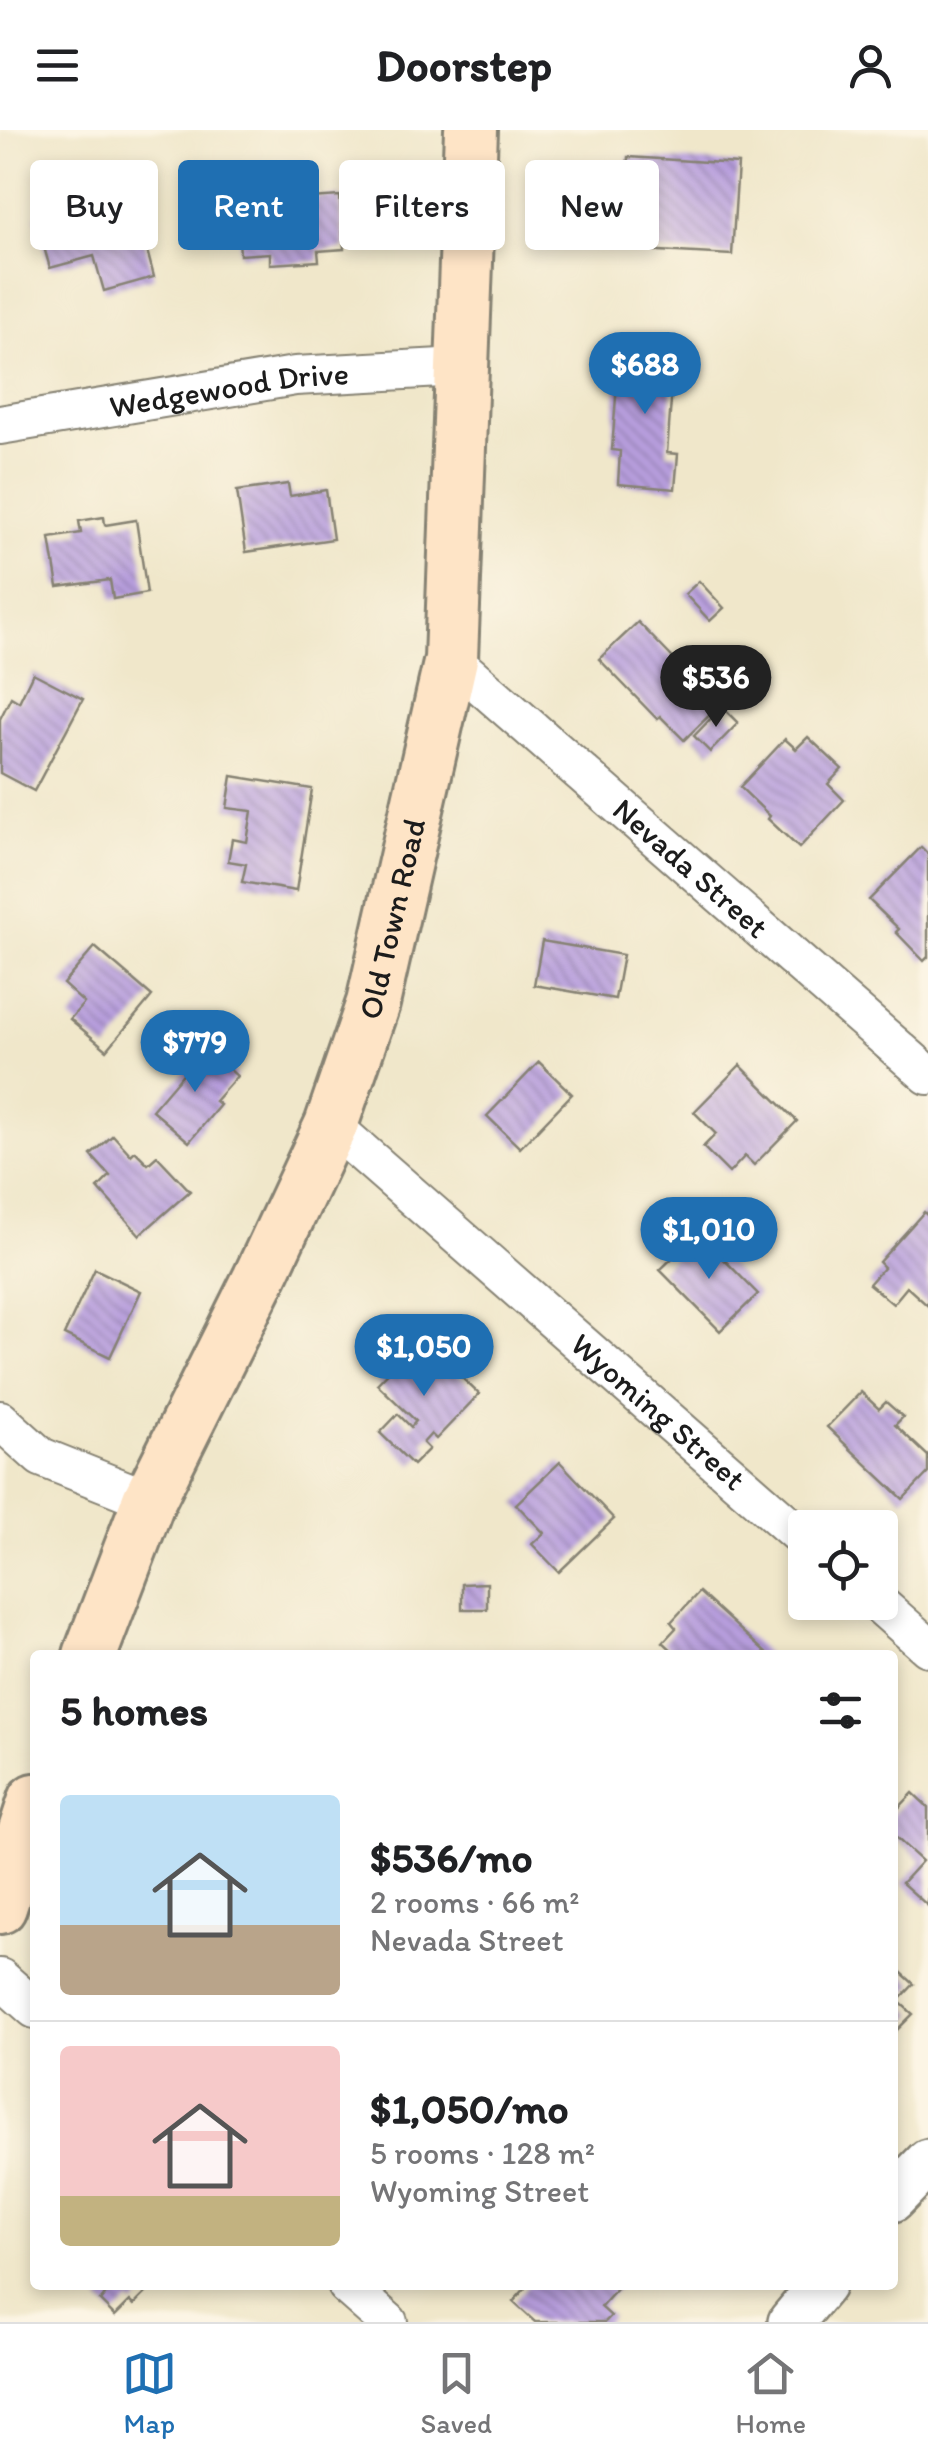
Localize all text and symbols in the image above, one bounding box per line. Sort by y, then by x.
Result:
icon: menu [30,38,85,93]
text: Doorstep [376,38,552,92]
icon: person [843,38,898,93]
chip: Buy [30,160,158,250]
chip: Rent [178,160,319,250]
chip: Filters [339,160,505,250]
chip: New [525,160,659,250]
pin: $688 [586,332,704,417]
text: $688 [611,345,679,383]
street label: Wedgewood Drive [107,354,350,426]
pin: $536 [657,645,775,730]
text: $536 [682,658,750,696]
street label: Nevada Street [605,790,776,946]
street label: Old Town Road [350,815,433,1024]
pin: $779 [136,1010,254,1095]
text: $779 [163,1023,227,1061]
pin: $1,010 [628,1197,790,1282]
text: $1,010 [663,1210,755,1248]
pin: $1,050 [343,1314,505,1399]
street label: Wyoming Street [563,1325,753,1498]
text: $1,050 [377,1327,471,1365]
map controls [788,1510,898,1620]
button: locate [788,1510,898,1620]
icon: filters [813,1683,868,1738]
text: 5 homes [60,1685,208,1736]
text: $536/mo [370,1832,533,1883]
icon: home [140,1835,260,1955]
text: 2 rooms · 66 m² [370,1883,580,1921]
text: Nevada Street [370,1921,564,1959]
text: $1,050/mo [370,2083,569,2134]
icon: home [140,2086,260,2206]
text: 5 rooms · 128 m² [370,2134,595,2172]
text: Wyoming Street [370,2172,589,2210]
tab: Map [122,2346,177,2440]
tab: Saved [420,2346,492,2440]
tab: Home [736,2346,806,2440]

